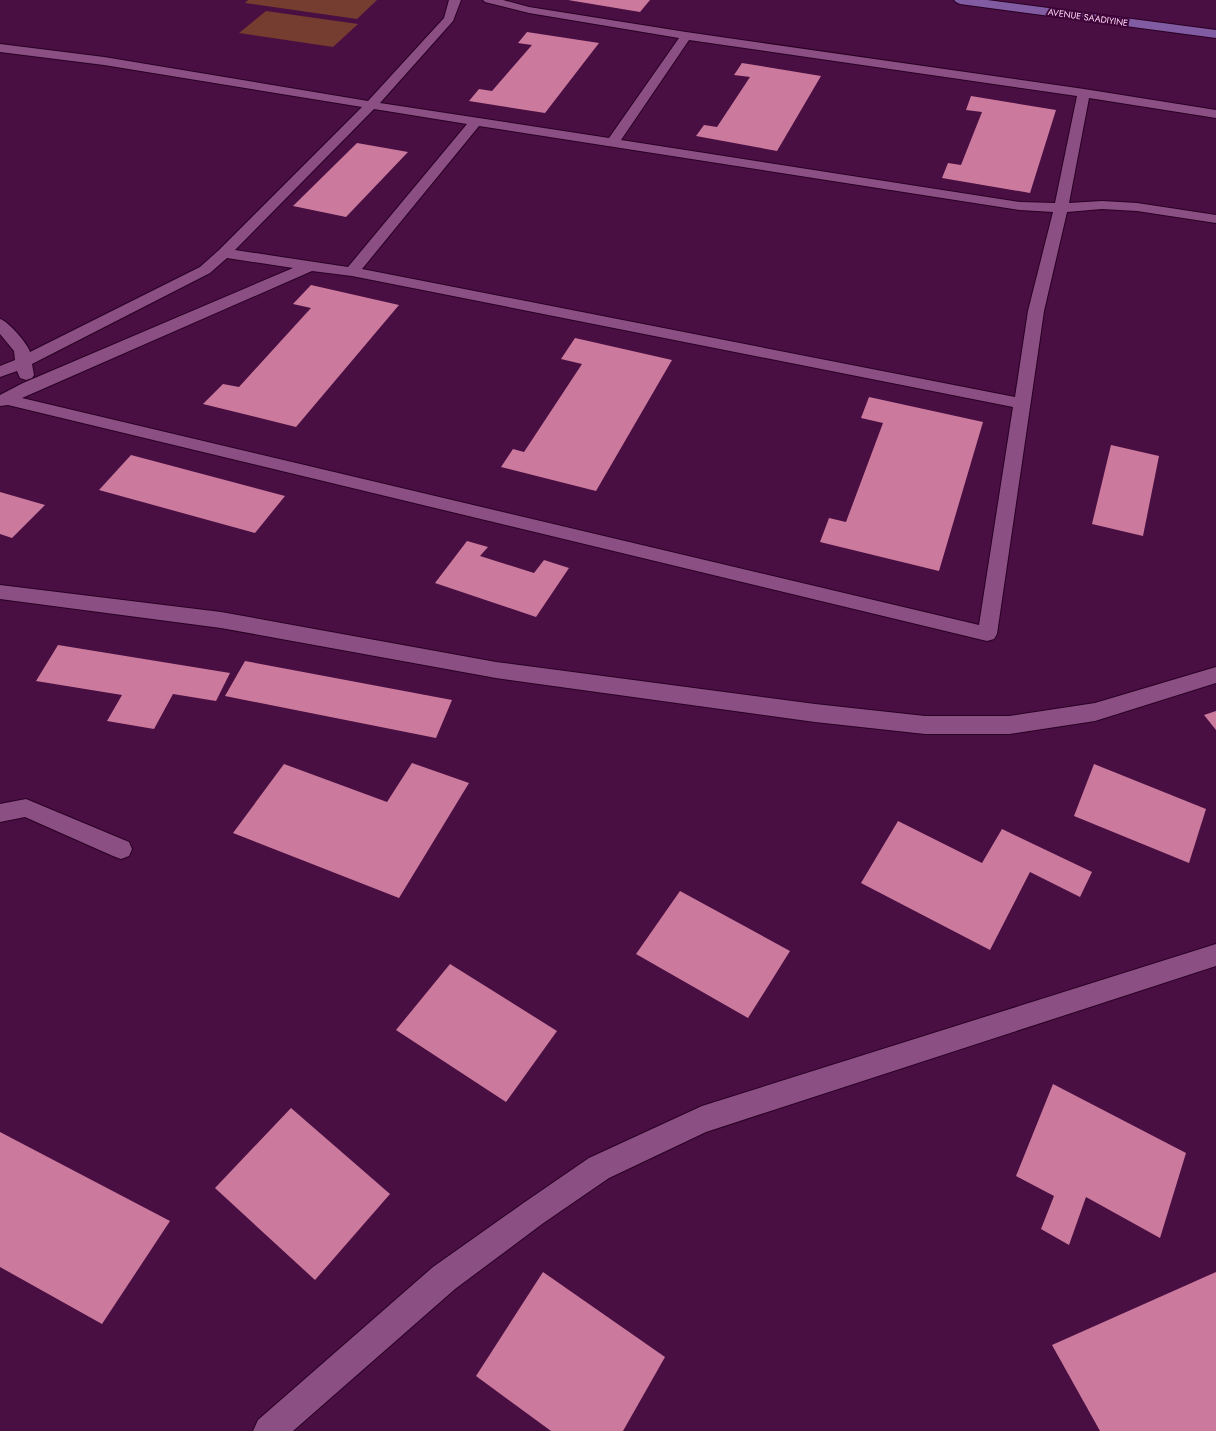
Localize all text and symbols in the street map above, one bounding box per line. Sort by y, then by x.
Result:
street label: AVENUE SAADIYINE [1047,5,1129,29]

